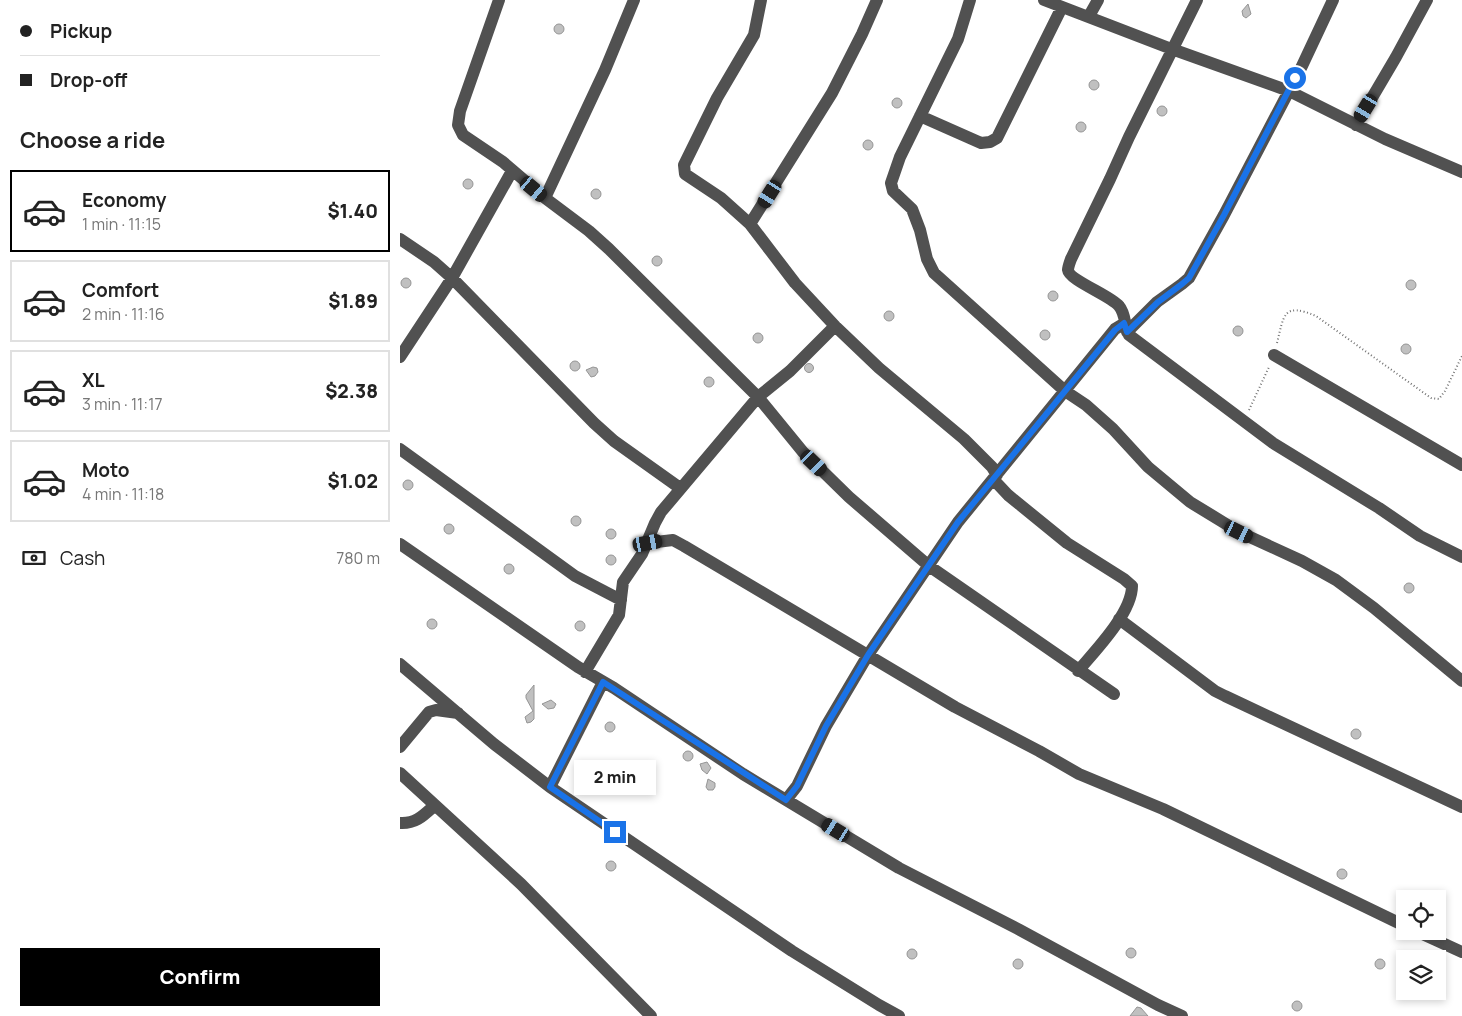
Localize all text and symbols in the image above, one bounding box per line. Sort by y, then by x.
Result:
text: Pickup [50,18,112,44]
text: Drop-off [50,67,127,93]
route start [1284,67,1306,89]
car [1351,91,1380,125]
text: Choose a ride [20,125,165,155]
car [517,174,550,204]
car [755,177,784,211]
text: Economy [82,187,166,213]
icon: car [22,189,67,234]
text: $1.40 [327,198,378,224]
text: 1 min · 11:15 [82,213,161,235]
text: Comfort [82,277,159,303]
icon: car [22,279,67,324]
text: $1.89 [328,288,378,314]
text: 2 min · 11:16 [82,303,165,325]
text: XL [82,367,105,393]
icon: car [22,369,67,414]
text: $2.38 [325,378,378,404]
text: 3 min · 11:17 [82,393,162,415]
car [798,447,830,479]
text: Moto [82,457,129,483]
icon: car [22,459,67,504]
text: $1.02 [328,468,378,494]
text: 4 min · 11:18 [82,483,164,505]
car [1222,519,1255,545]
car [631,533,664,553]
icon: cash [20,544,48,572]
text: Cash [60,545,105,571]
text: 780 m [336,547,380,569]
callout: 2 min [574,760,656,794]
text: 2 min [594,766,636,788]
car [819,816,852,844]
route end [604,821,626,843]
map controls [1396,890,1446,1000]
button: locate [1396,890,1446,940]
button: Confirm [20,948,380,1006]
button: layers [1396,950,1446,1000]

